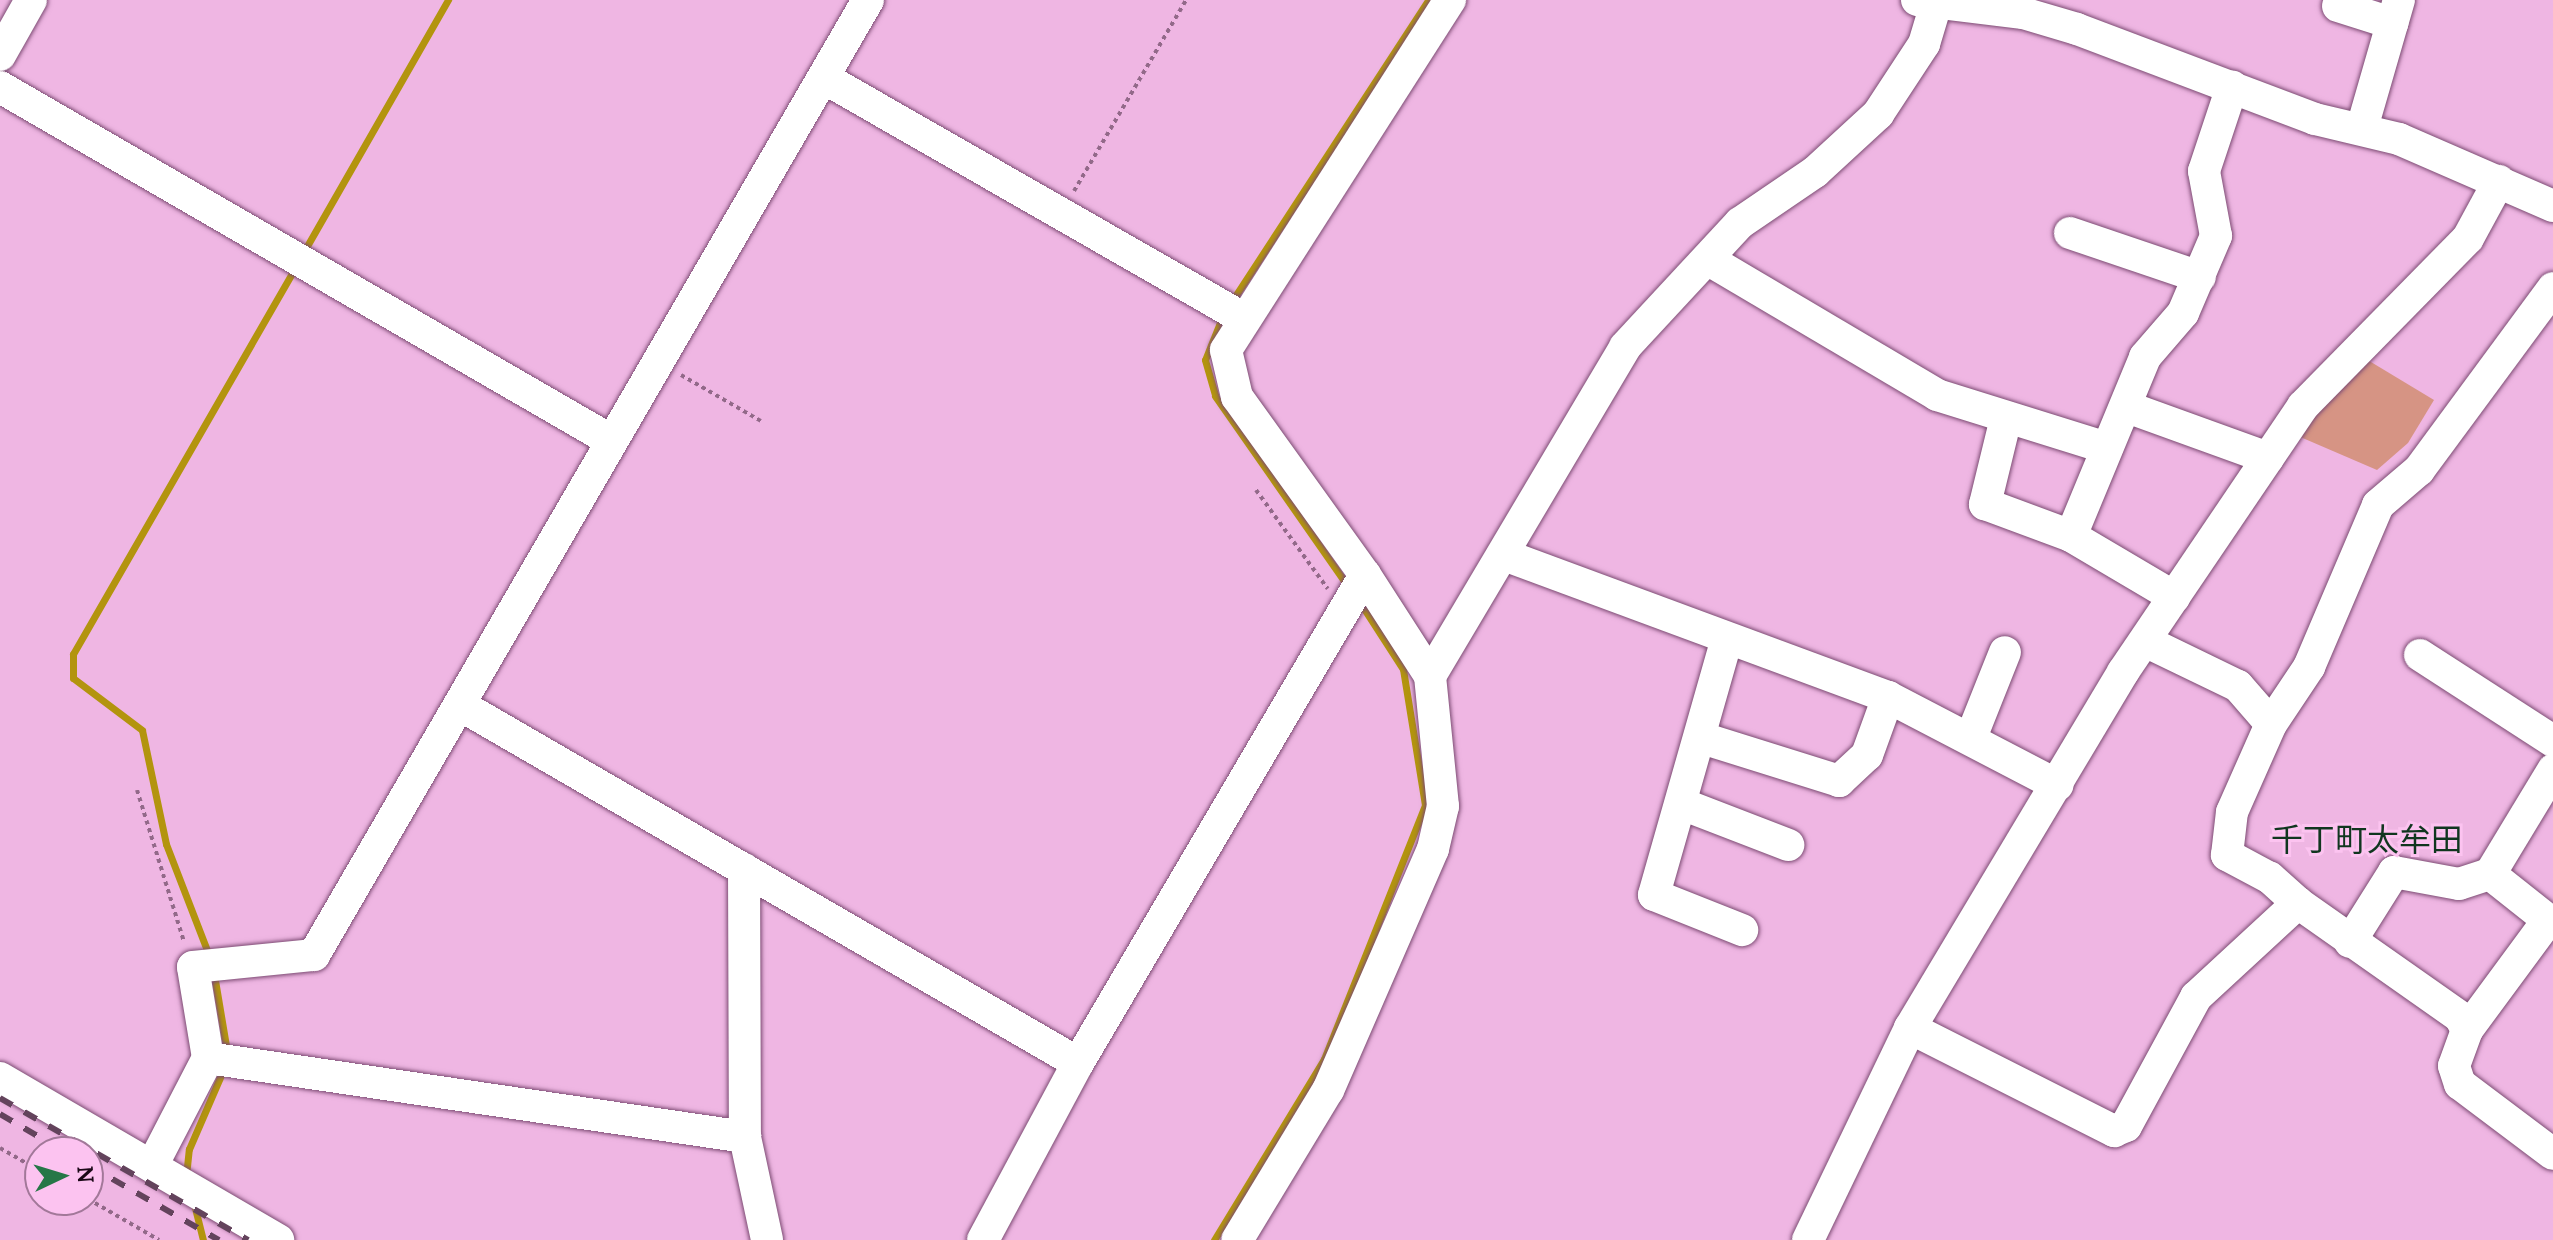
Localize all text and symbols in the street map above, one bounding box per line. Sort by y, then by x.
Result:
district label: 千丁町太牟田 [2271,821,2463,859]
north arrow [24,1136,104,1216]
text: N [71,1165,101,1184]

